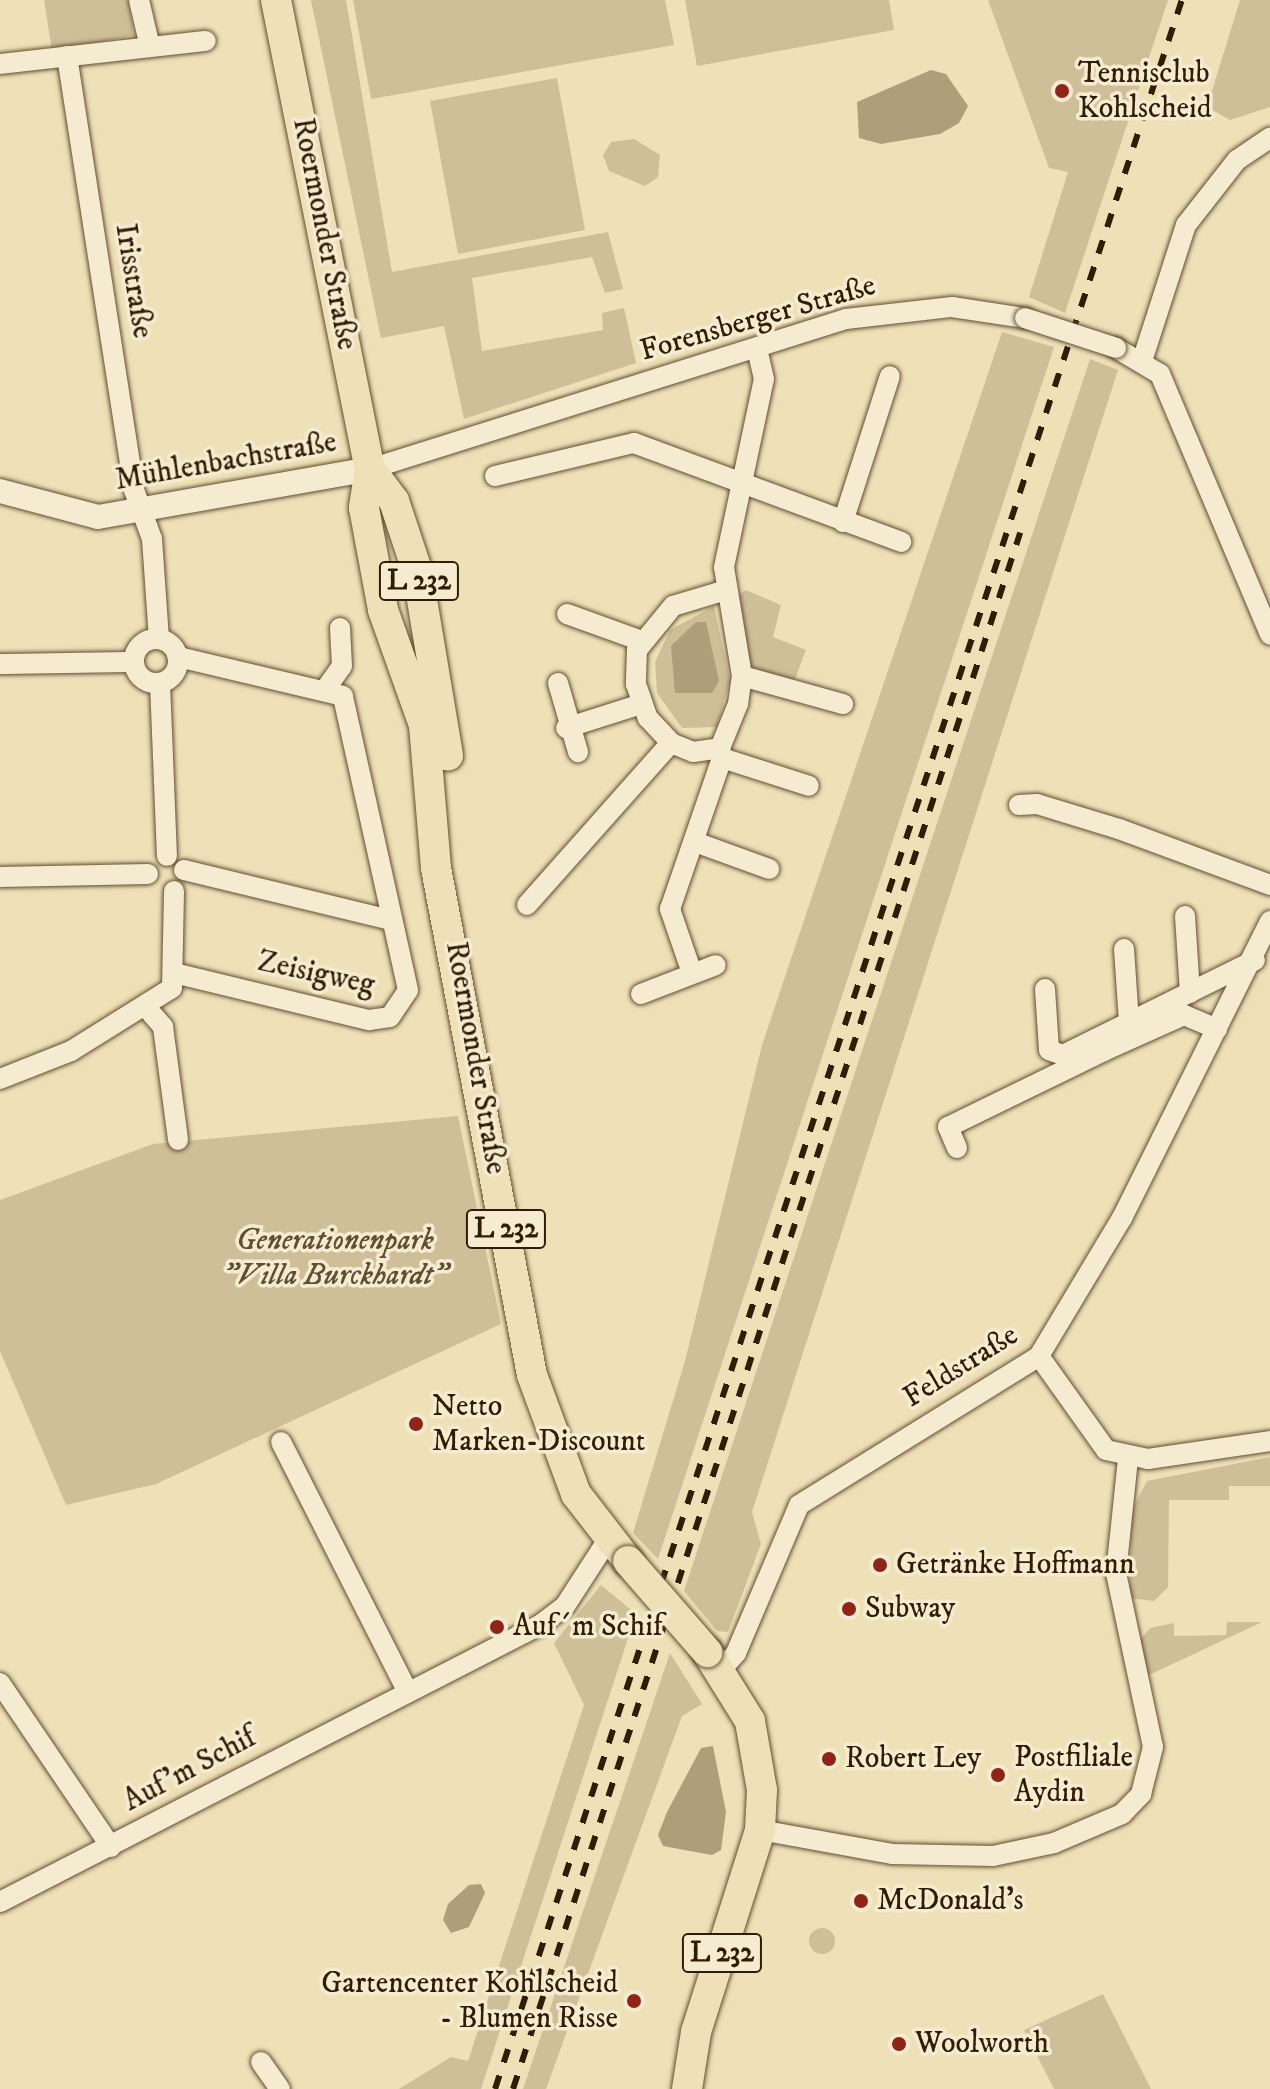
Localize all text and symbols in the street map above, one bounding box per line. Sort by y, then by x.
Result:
place label: Tennisclub Kohlscheid [1078,56,1212,126]
marker: Tennisclub Kohlscheid [1053,82,1071,100]
street label: Roermonder Straße [284,115,364,353]
street label: Irisstraße [106,221,160,341]
street label: Forensberger Straße [636,268,880,370]
street label: Mühlenbachstraße [113,425,339,499]
road number: L 232 [377,557,461,605]
street label: Roermonder Straße [437,939,513,1177]
street label: Zeisigweg [254,944,378,1004]
road number: L 232 [464,1205,548,1253]
park label: Generationenpark "Villa Burckhardt" [222,1223,448,1294]
street label: Feldstraße [897,1318,1025,1416]
place label: Netto Marken-Discount [432,1389,645,1460]
marker: Netto Marken-Discount [407,1415,425,1433]
place label: Getränke Hoffmann [896,1547,1135,1583]
marker: Getränke Hoffmann [871,1556,889,1574]
place label: Subway [865,1591,955,1627]
marker: Subway [840,1600,858,1618]
place label: Auf´m Schif [513,1609,663,1645]
marker: Auf´m Schif [488,1618,506,1636]
street label: Auf'm Schif [118,1720,262,1820]
place label: Postfiliale Aydin [1014,1740,1133,1810]
place label: Robert Ley [845,1741,981,1777]
marker: Robert Ley [820,1750,838,1768]
marker: Postfiliale Aydin [989,1766,1007,1784]
place label: McDonald's [877,1883,1024,1919]
marker: McDonald's [852,1892,870,1910]
road number: L 232 [680,1929,764,1977]
place label: Gartencenter Kohlscheid - Blumen Risse [321,1966,618,2036]
marker: Gartencenter Kohlscheid - Blumen Risse [625,1992,643,2010]
place label: Woolworth [915,2026,1049,2062]
marker: Woolworth [890,2035,908,2053]

